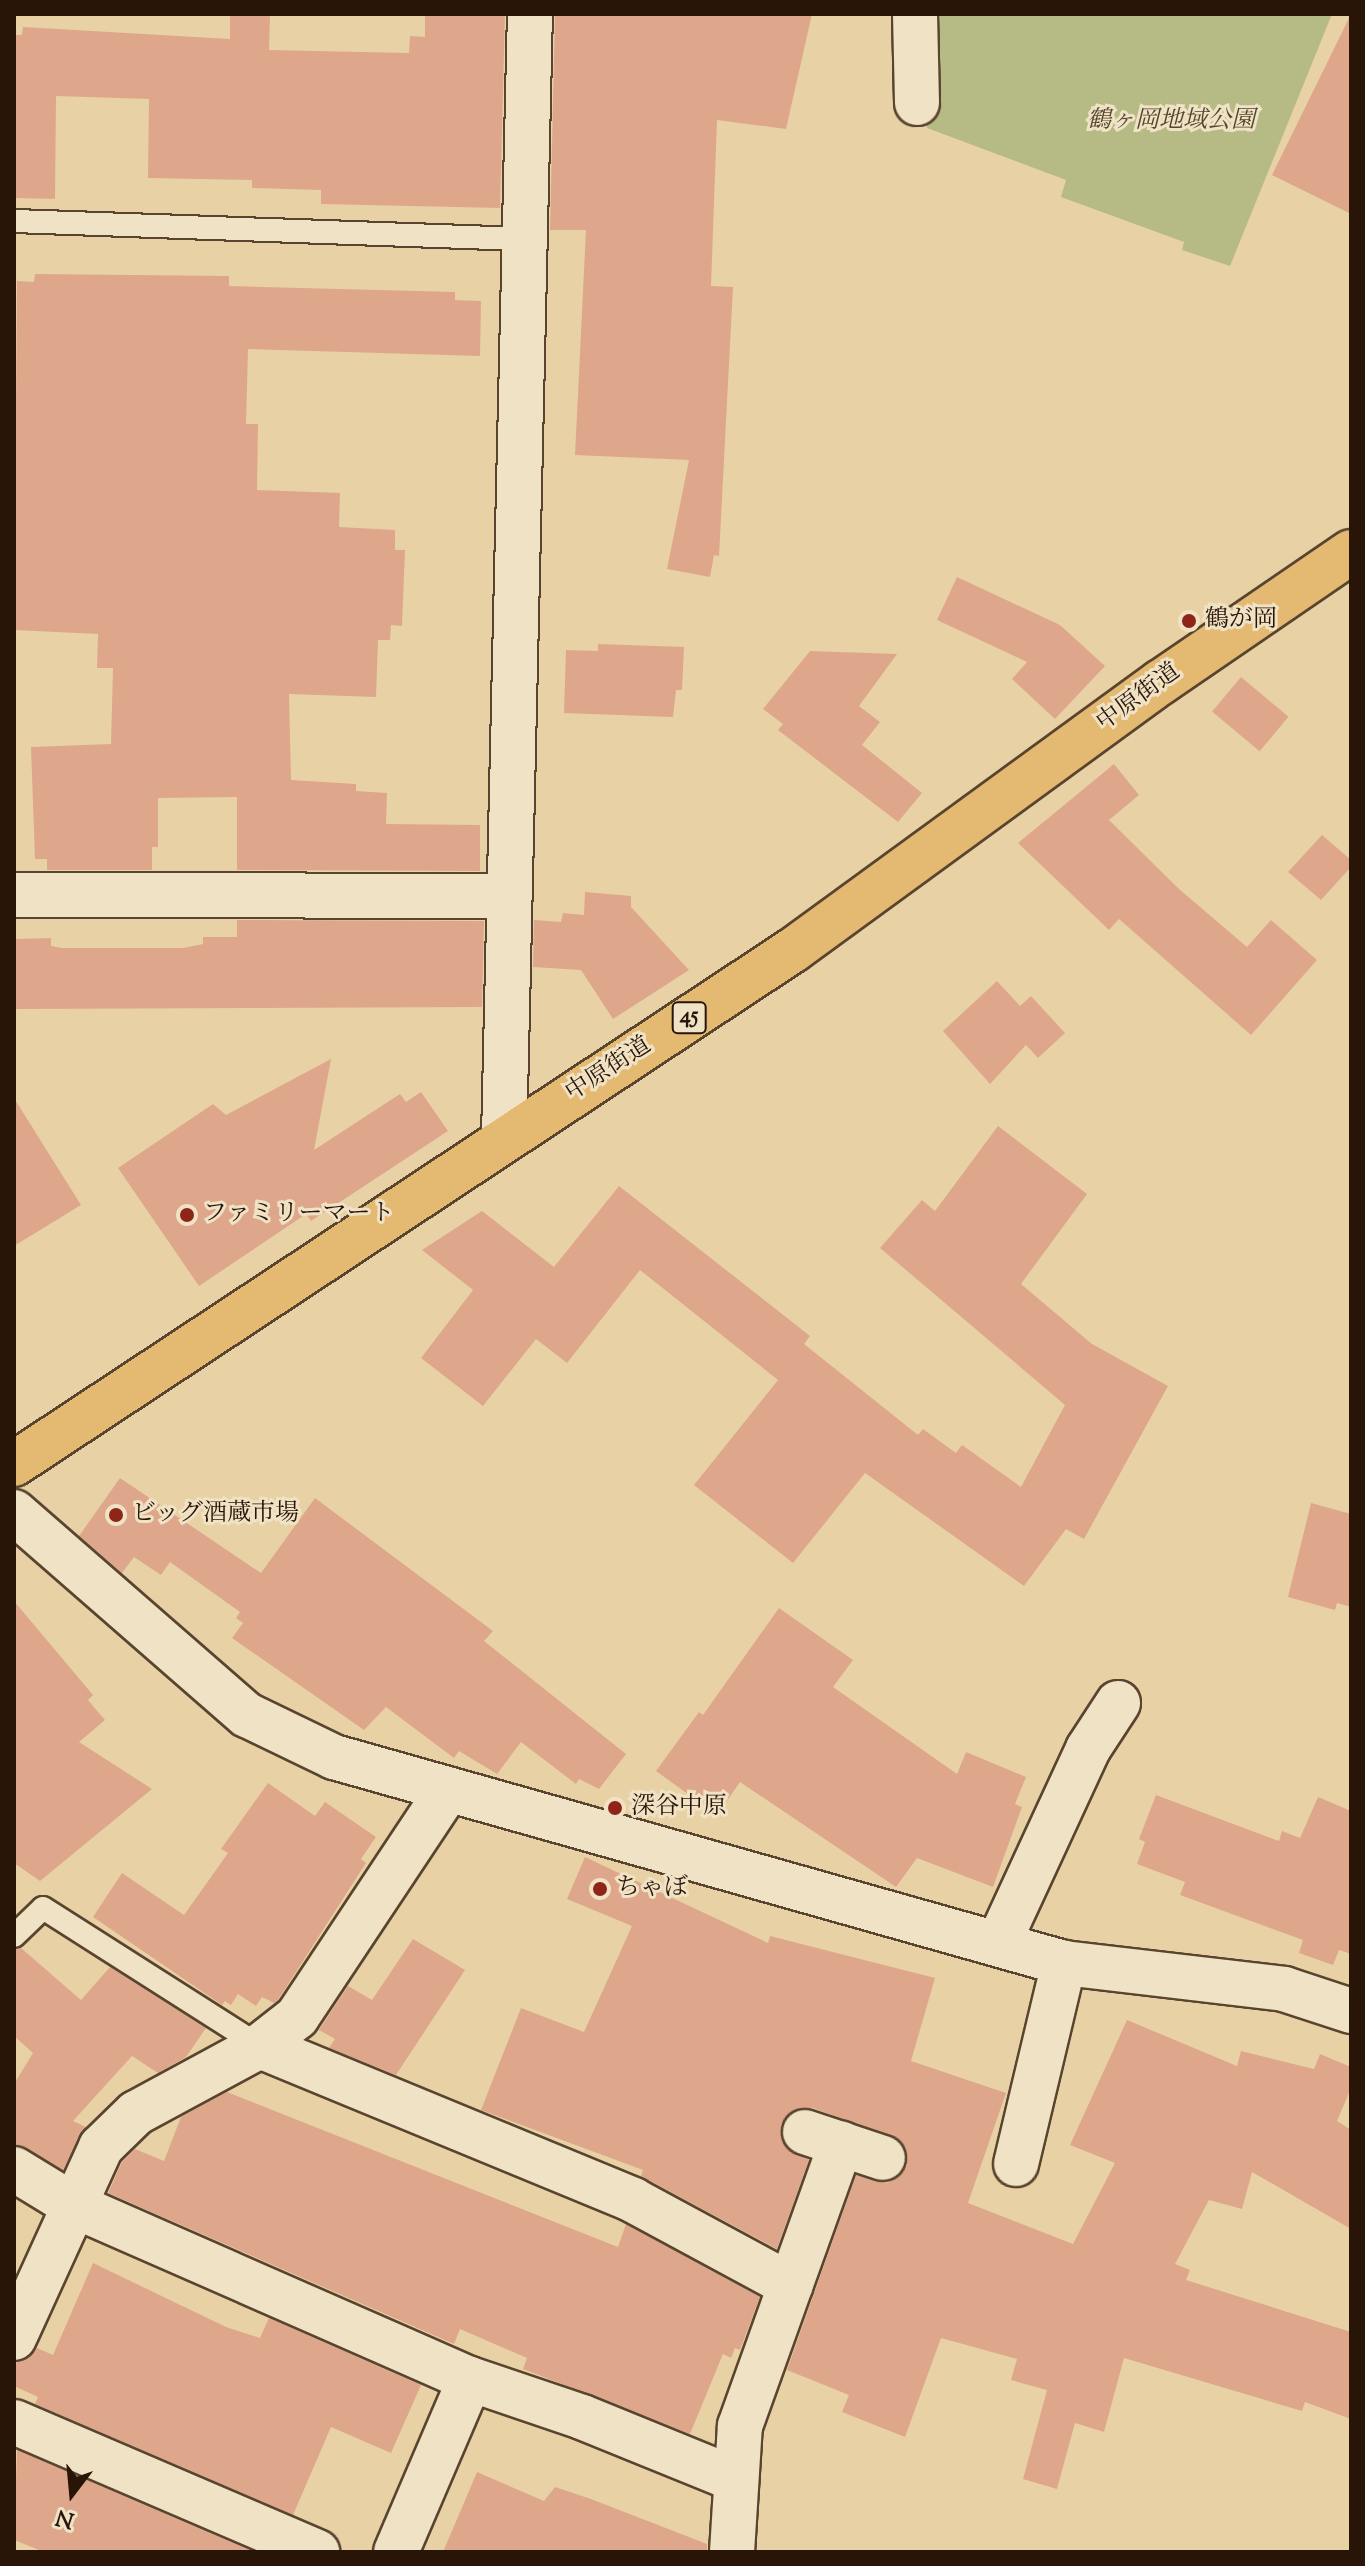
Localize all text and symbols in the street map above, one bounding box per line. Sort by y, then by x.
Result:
park label: 鶴ヶ岡地域公園 [1087,108,1255,136]
place label: 鶴が岡 [1205,607,1277,635]
marker: 鶴が岡 [1180,612,1198,630]
street label: 中原街道 [1092,658,1186,738]
road number: 45 [671,1000,707,1036]
street label: 中原街道 [561,1032,657,1108]
place label: ファミリーマート [203,1201,395,1229]
marker: ファミリーマート [178,1206,196,1224]
place label: ビッグ酒蔵市場 [132,1501,300,1529]
marker: ビッグ酒蔵市場 [107,1506,125,1524]
place label: 深谷中原 [631,1794,727,1822]
marker: 深谷中原 [606,1799,624,1817]
place label: ちゃぼ [616,1875,688,1903]
marker: ちゃぼ [591,1880,609,1898]
north arrow [32,2454,112,2534]
text: N [53,2499,78,2535]

